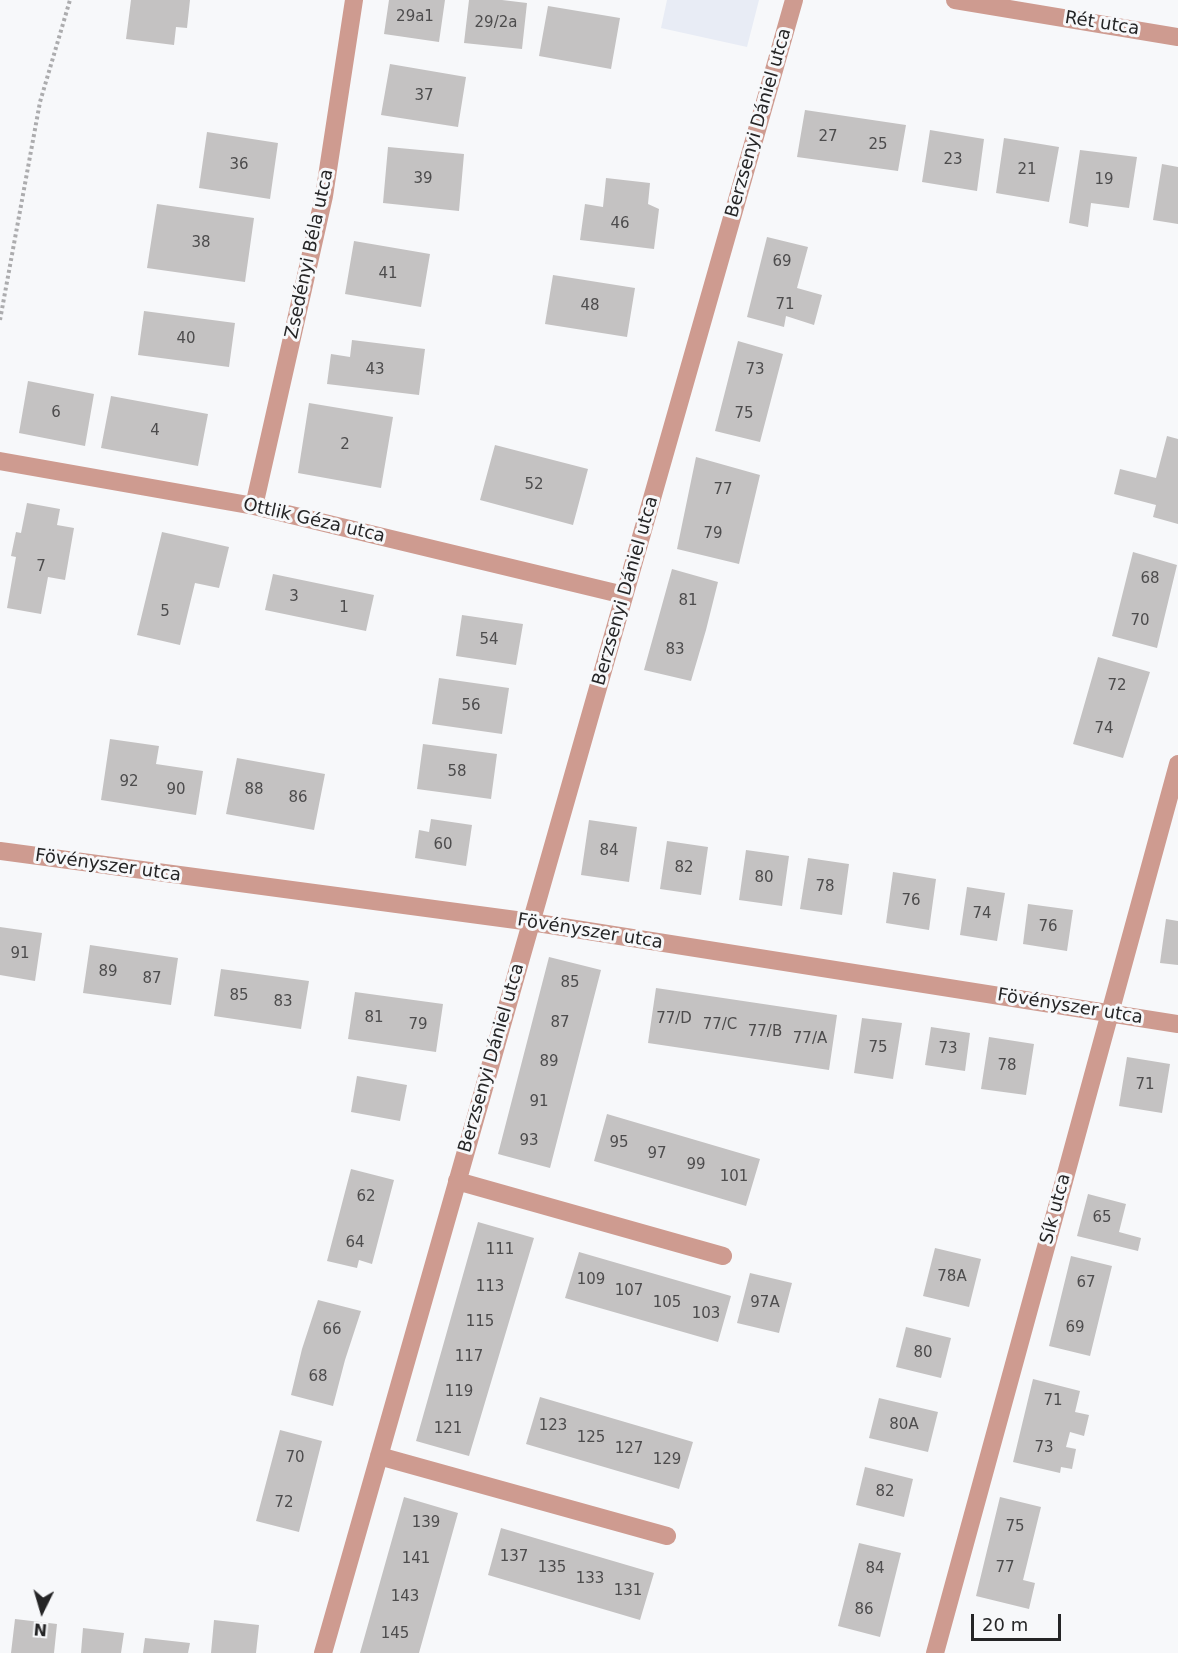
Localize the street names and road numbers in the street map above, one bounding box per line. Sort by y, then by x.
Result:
street label: Rét utca [1063,7,1141,41]
street label: Berzsenyi Dániel utca [722,26,796,220]
street label: Zsedényi Béla utca [281,167,339,341]
street label: Ottlik Géza utca [241,494,387,548]
street label: Berzsenyi Dániel utca [589,494,663,688]
street label: Fövényszer utca [34,845,182,887]
street label: Fövényszer utca [516,910,664,954]
street label: Berzsenyi Dániel utca [455,961,529,1155]
street label: Fövényszer utca [996,985,1144,1029]
street label: Sík utca [1036,1171,1076,1247]

